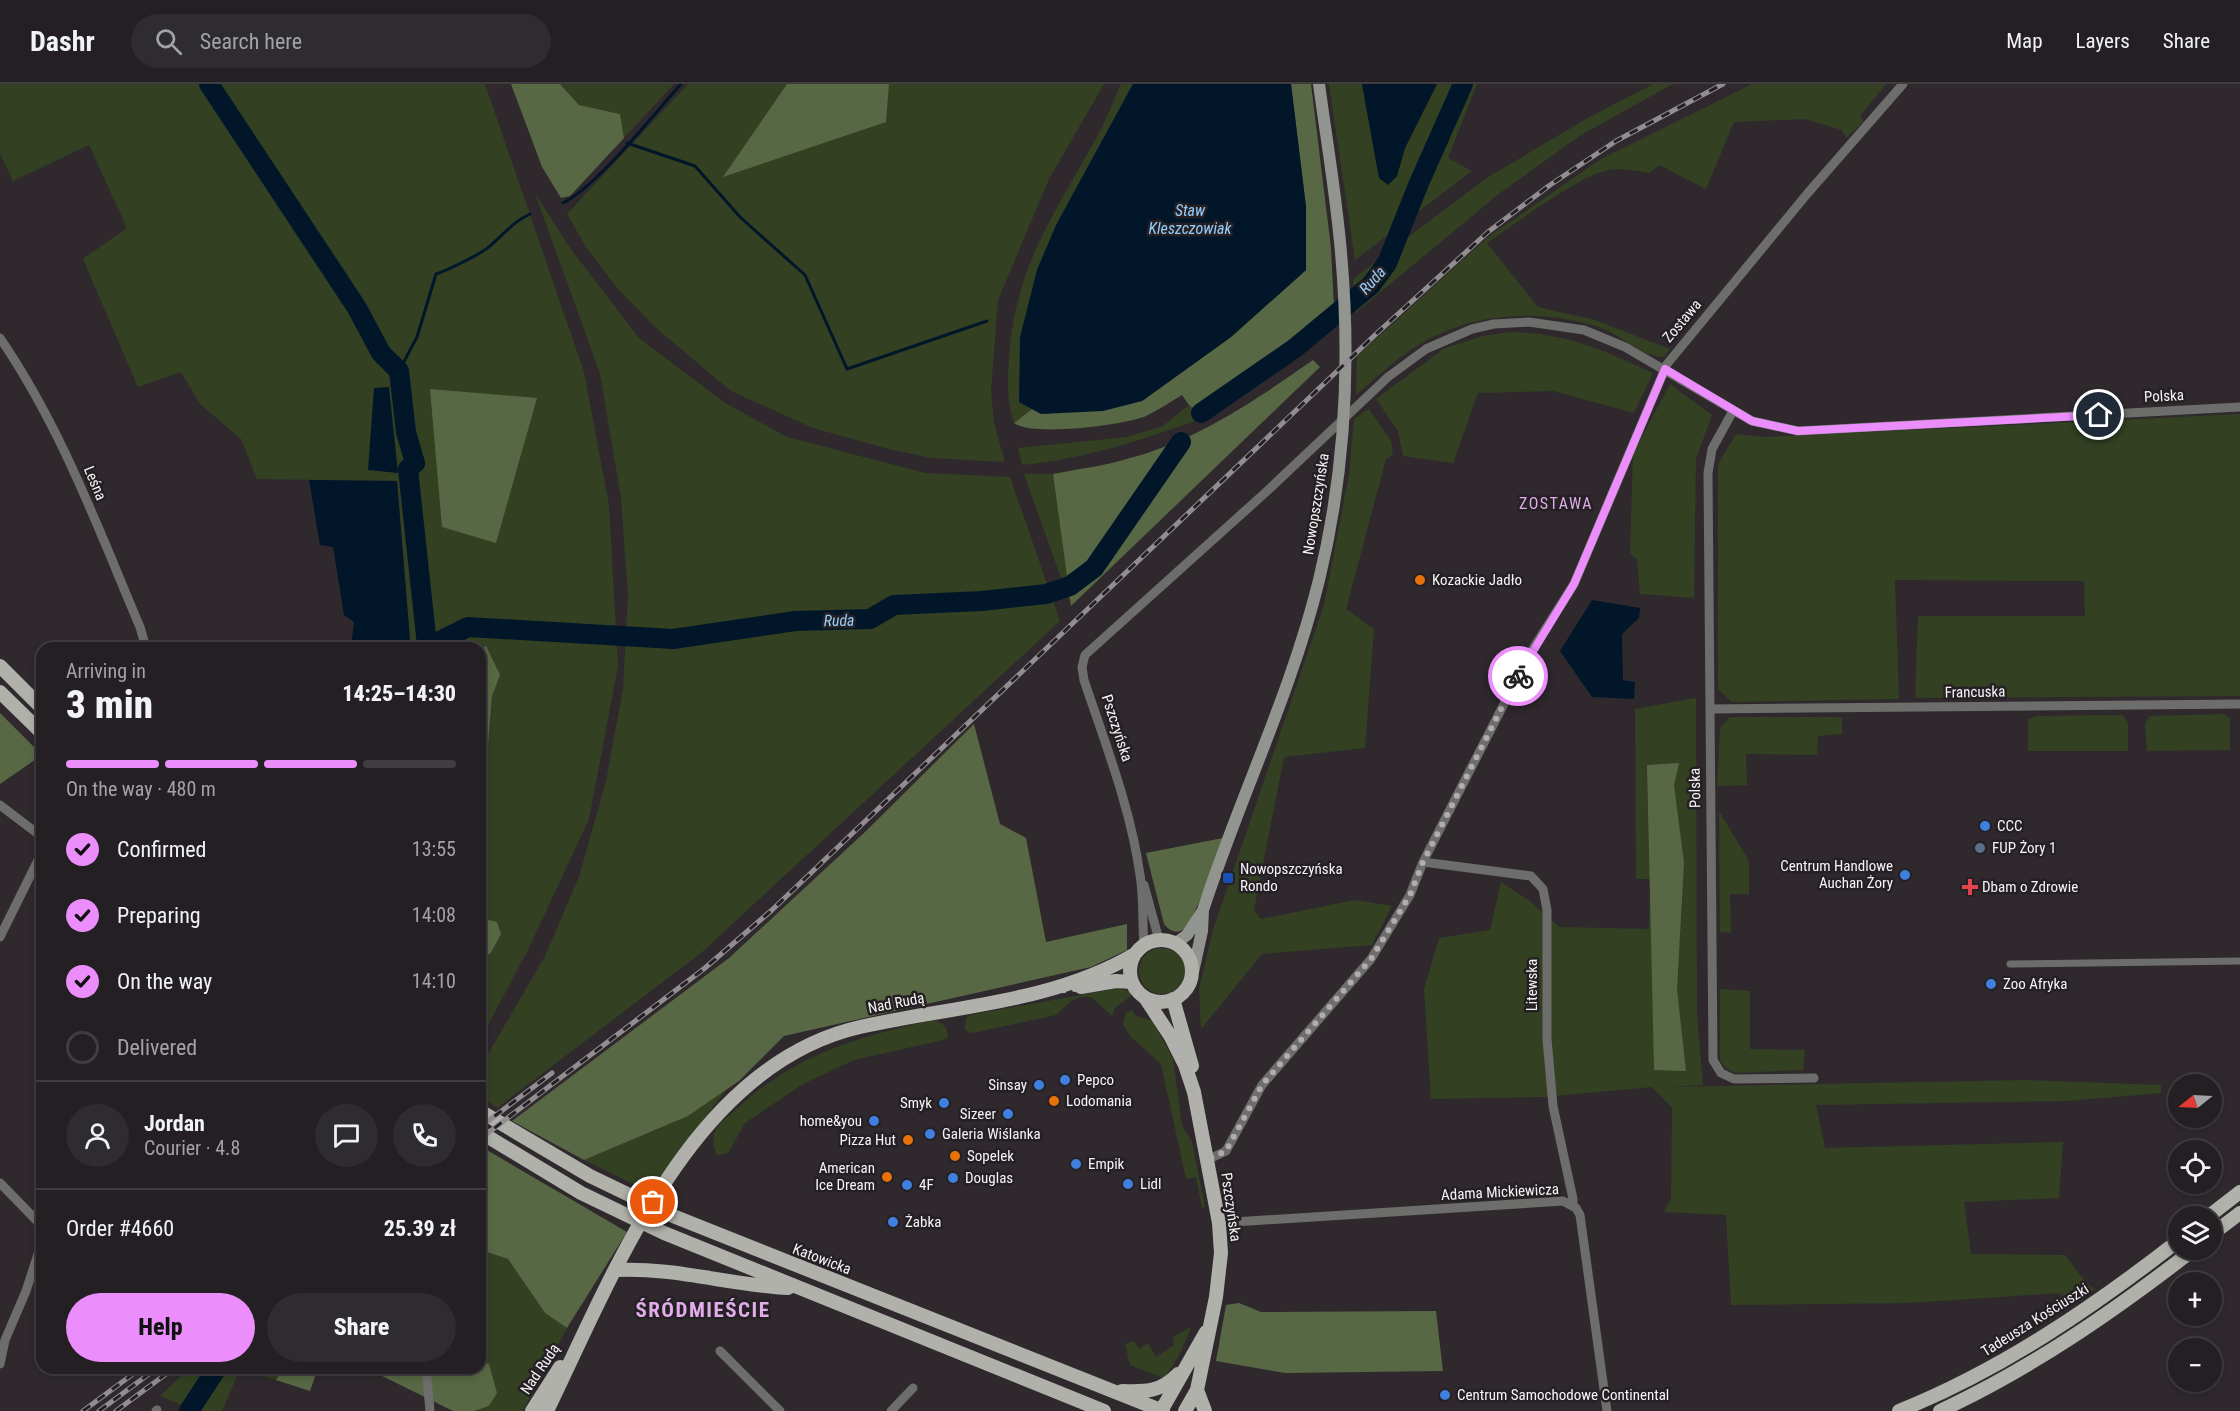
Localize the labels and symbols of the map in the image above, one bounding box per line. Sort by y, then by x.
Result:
water label: Staw Kleszczowiak [1149,201,1232,238]
water label: Ruda [1355,263,1390,298]
street label: Zostawa [1659,296,1705,346]
street label: Polska [2144,386,2184,406]
pin [2073,389,2124,440]
street label: Nowopszczyńska [1299,452,1333,556]
street label: Leśna [80,463,110,503]
district label: ZOSTAWA [1519,494,1593,513]
place label: Kozackie Jadło [1432,571,1522,589]
marker: Kozackie Jadło [1413,573,1427,587]
water label: Ruda [823,611,855,630]
courier [1488,646,1548,706]
street label: Francuska [1944,682,2006,702]
street label: Pszczyńska [1098,692,1136,764]
street label: Polska [1686,768,1704,808]
place label: CCC [1997,817,2023,835]
marker: CCC [1978,819,1992,833]
place label: FUP Żory 1 [1992,839,2056,857]
marker: FUP Żory 1 [1973,841,1987,855]
place label: Centrum Handlowe Auchan Żory [1780,857,1893,892]
place label: Nowopszczyńska Rondo [1240,860,1343,895]
marker: Centrum Handlowe Auchan Żory [1898,868,1912,882]
marker: Nowopszczyńska Rondo [1221,871,1235,885]
place label: Dbam o Zdrowie [1982,878,2078,896]
marker: Dbam o Zdrowie [1963,880,1977,894]
street label: Litewska [1523,959,1541,1011]
place label: Zoo Afryka [2003,975,2067,993]
marker: Zoo Afryka [1984,977,1998,991]
street label: Nad Rudą [866,989,926,1017]
place label: Pepco [1077,1071,1114,1089]
marker: Pepco [1058,1073,1072,1087]
north arrow [2168,1074,2222,1128]
place label: Sinsay [988,1076,1027,1094]
marker: Sinsay [1032,1078,1046,1092]
place label: Lodomania [1066,1092,1132,1110]
place label: Smyk [900,1094,932,1112]
marker: Lodomania [1047,1094,1061,1108]
marker: Smyk [937,1096,951,1110]
place label: Sizeer [960,1105,996,1123]
marker: Sizeer [1001,1107,1015,1121]
place label: home&you [800,1112,862,1130]
marker: home&you [867,1114,881,1128]
place label: Galeria Wiślanka [942,1125,1041,1143]
marker: Galeria Wiślanka [923,1127,937,1141]
place label: Pizza Hut [839,1131,896,1149]
marker: Pizza Hut [901,1133,915,1147]
place label: Sopelek [967,1147,1014,1165]
marker: Sopelek [948,1149,962,1163]
place label: Empik [1088,1155,1125,1173]
marker: Empik [1069,1157,1083,1171]
place label: American Ice Dream [815,1159,875,1194]
place label: Douglas [965,1169,1013,1187]
marker: American Ice Dream [880,1170,894,1184]
marker: Douglas [946,1171,960,1185]
street label: Pszczyńska [1217,1171,1245,1243]
place label: Lidl [1140,1175,1161,1193]
pin [627,1176,678,1227]
place label: 4F [919,1176,934,1194]
marker: Lidl [1121,1177,1135,1191]
marker: 4F [900,1178,914,1192]
street label: Adama Mickiewicza [1441,1180,1559,1204]
place label: Żabka [905,1213,941,1231]
marker: Żabka [886,1215,900,1229]
street label: Katowicka [790,1240,854,1278]
street label: Tadeusza Kościuszki [1978,1280,2092,1360]
district label: ŚRÓDMIEŚCIE [635,1298,771,1322]
street label: Nad Rudą [517,1340,563,1398]
place label: Centrum Samochodowe Continental [1457,1386,1669,1404]
marker: Centrum Samochodowe Continental [1438,1388,1452,1402]

